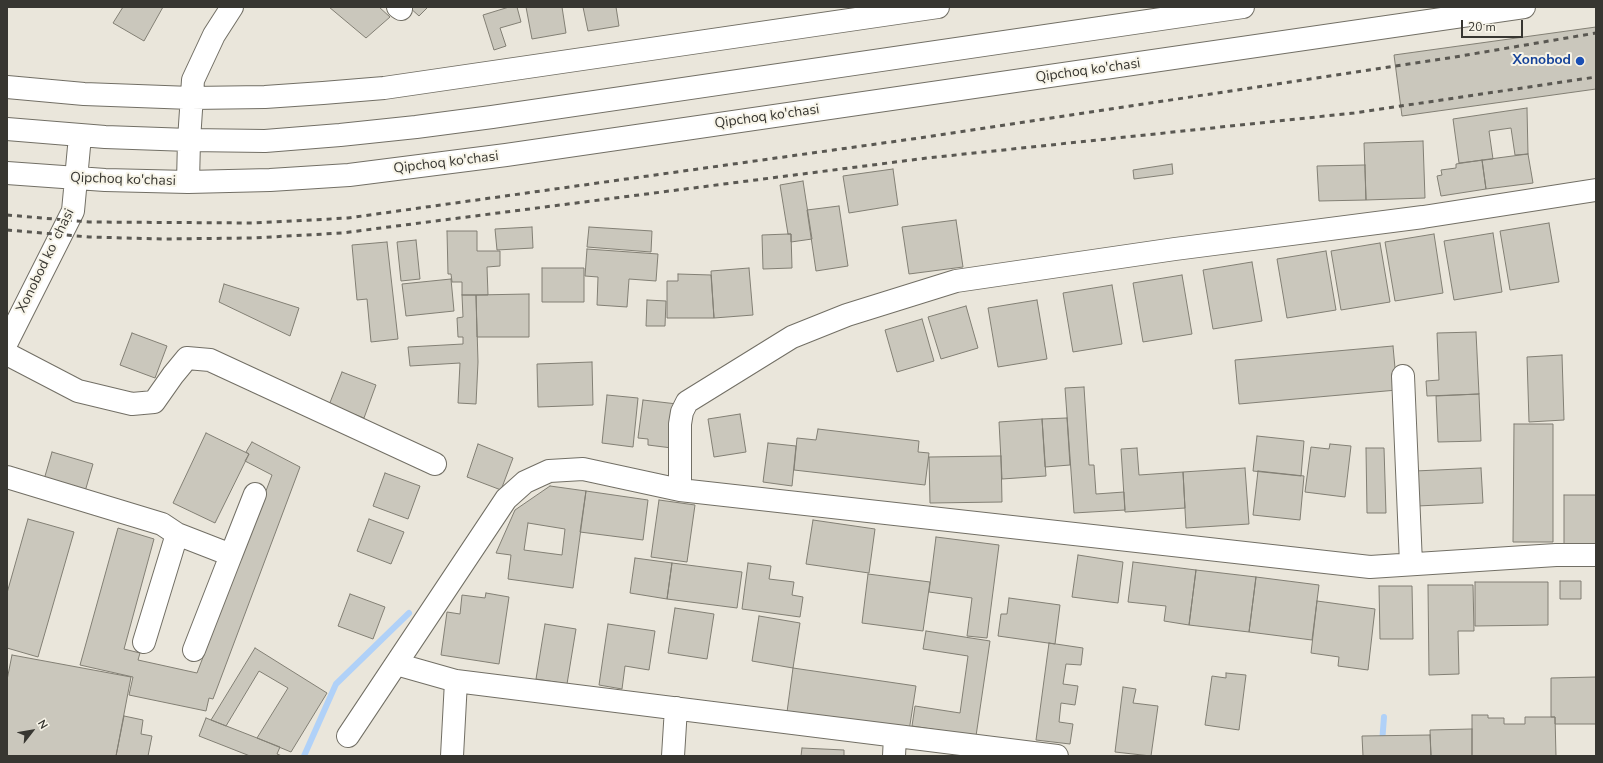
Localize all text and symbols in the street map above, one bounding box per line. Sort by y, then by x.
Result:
scale bar [1463,12,1525,38]
text: 20 m [1468,19,1496,35]
place label: Xonobod [1513,53,1571,69]
street label: Qipchoq ko'chasi [1035,55,1141,87]
marker: Xonobod [1574,55,1586,67]
street label: Qipchoq ko'chasi [714,101,820,133]
street label: Qipchoq ko'chasi [393,148,499,178]
street label: Qipchoq ko'chasi [70,170,176,190]
street label: Xonobod koʻchasi [14,206,78,316]
north arrow [12,711,52,751]
text: N [34,717,51,732]

